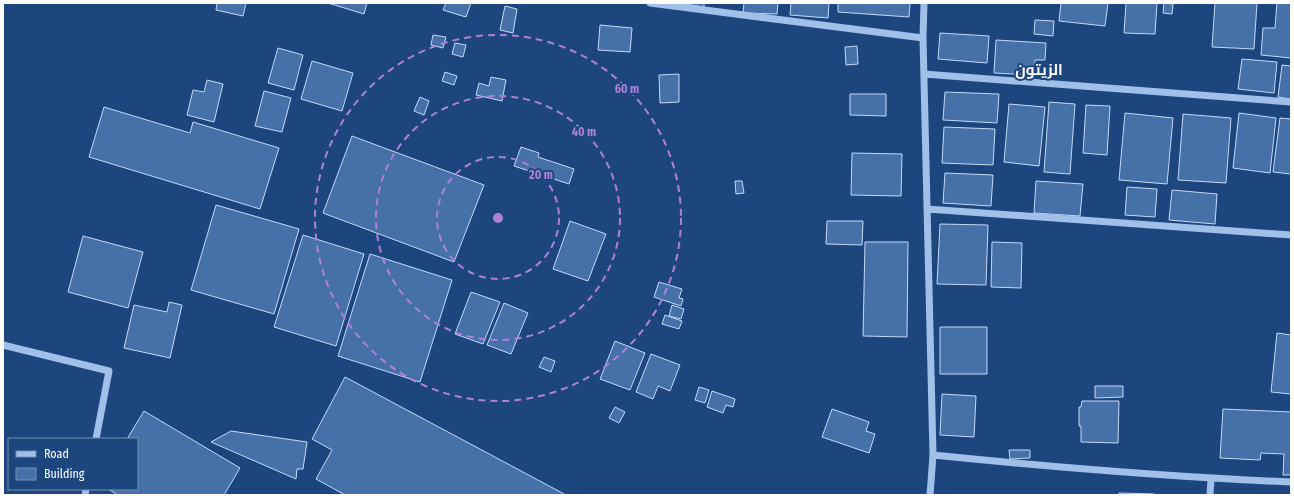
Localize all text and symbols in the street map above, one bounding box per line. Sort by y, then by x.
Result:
district label: الزيتون [1015,61,1063,79]
text: 60 m [615,82,639,96]
text: 40 m [572,125,596,139]
text: 20 m [528,168,553,182]
centre of rings [491,211,505,225]
legend [8,438,138,490]
text: Road [44,447,69,461]
text: Building [44,467,85,481]

